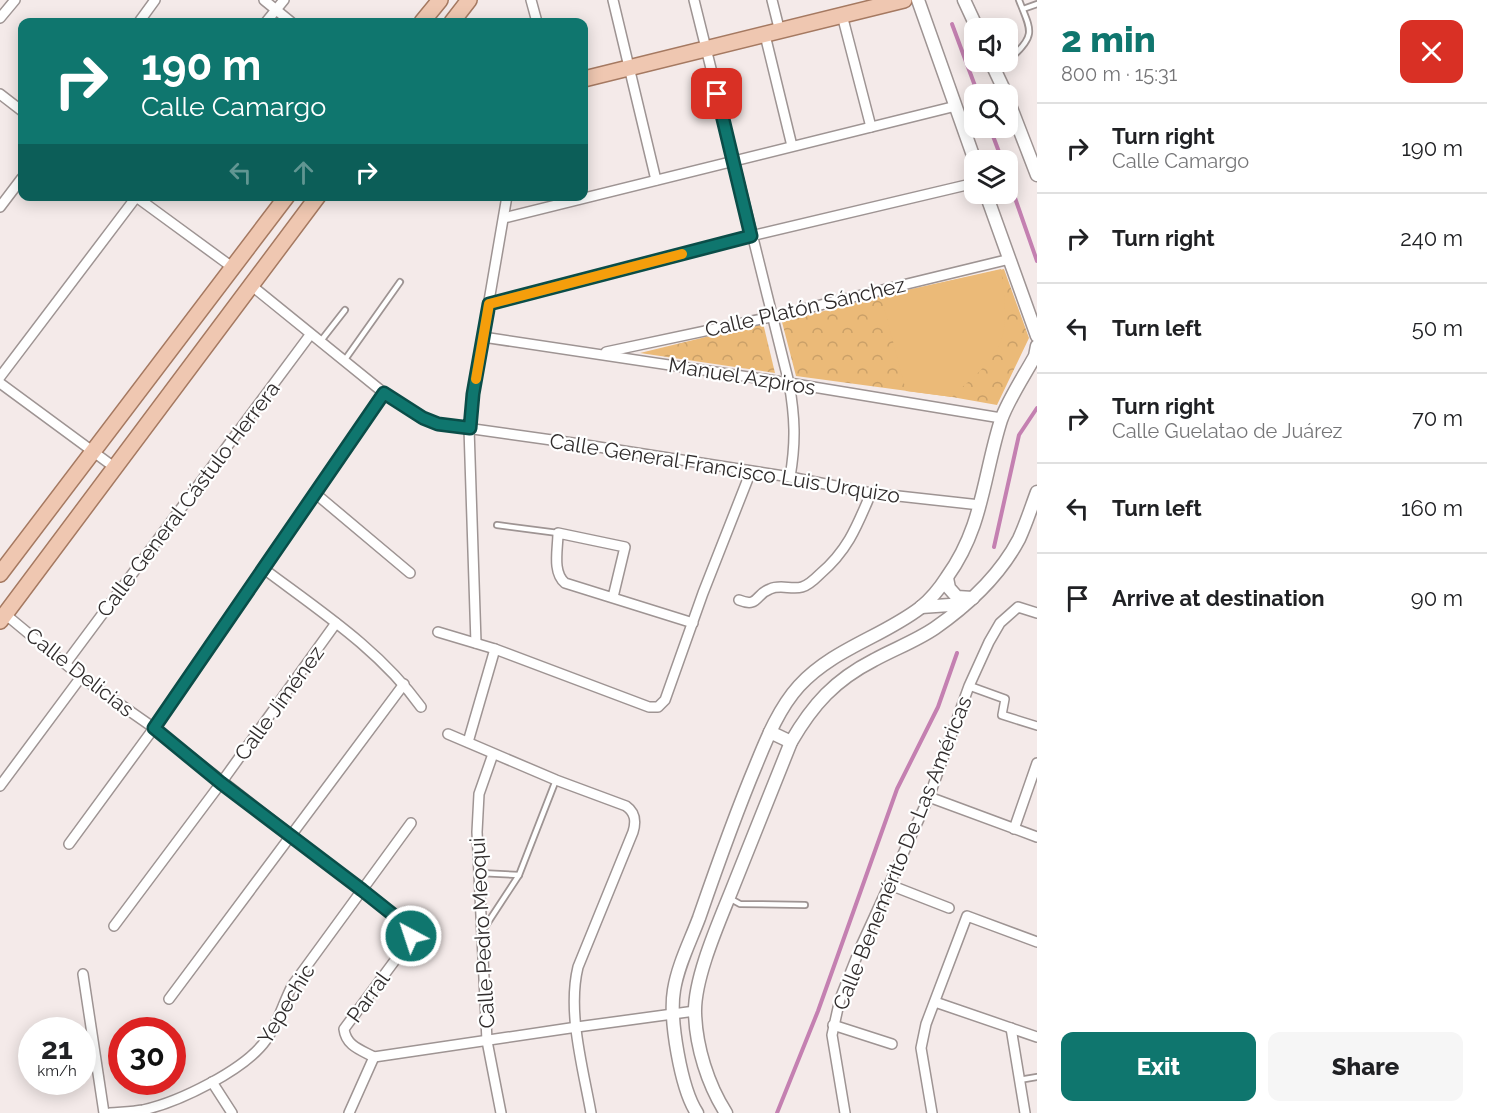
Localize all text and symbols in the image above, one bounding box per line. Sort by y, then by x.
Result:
map controls [964,18,1018,204]
button: sound [964,18,1018,72]
text: 2 min [1061,18,1156,60]
button: close [1400,20,1463,83]
text: 190 m [141,41,261,90]
icon: right [42,42,120,120]
text: 800 m · 15:31 [1061,62,1177,86]
pin [691,68,742,119]
icon: arrive [700,77,733,110]
button: search [964,84,1018,138]
text: Calle Camargo [141,91,326,122]
text: Turn right [1112,123,1215,149]
icon: right [1061,132,1094,165]
text: 190 m [1401,135,1463,161]
text: Calle Camargo [1112,149,1249,173]
button: layers [964,150,1018,204]
icon: left [224,156,257,189]
icon: ahead [287,156,320,189]
icon: right [350,156,383,189]
icon: right [1061,222,1094,255]
text: Turn right [1112,225,1215,251]
text: 240 m [1400,225,1463,251]
street label: Calle Platón Sánchez [702,272,908,342]
icon: left [1061,312,1094,345]
text: Turn left [1112,315,1202,341]
text: 50 m [1412,315,1463,341]
street label: Manuel Azpiros [667,352,817,400]
street label: Calle General Cástulo Herrera [91,376,285,622]
text: Turn right [1112,393,1215,419]
icon: right [1061,402,1094,435]
text: 70 m [1412,405,1463,431]
text: Calle Guelatao de Juárez [1112,419,1342,443]
street label: Calle General Francisco Luis Urquizo [548,428,902,508]
icon: left [1061,492,1094,525]
text: Turn left [1112,495,1202,521]
text: 160 m [1401,495,1463,521]
icon: arrive [1061,582,1094,615]
text: Arrive at destination [1112,585,1325,611]
text: 90 m [1411,585,1463,611]
street label: Calle Delicias [21,622,139,722]
street label: Calle Jiménez [229,641,329,765]
street label: Calle Benemérito De Las Américas [827,692,977,1014]
street label: Calle Pedro Meoqui [465,837,499,1029]
position arrow [379,904,443,968]
street label: Yepechic [252,959,320,1049]
street label: Parral [341,967,395,1027]
speed limit sign: 30 [108,1017,186,1095]
text: 21 [41,1031,73,1066]
button: Exit [1061,1032,1256,1101]
button: Share [1268,1032,1463,1101]
text: km/h [37,1062,77,1080]

